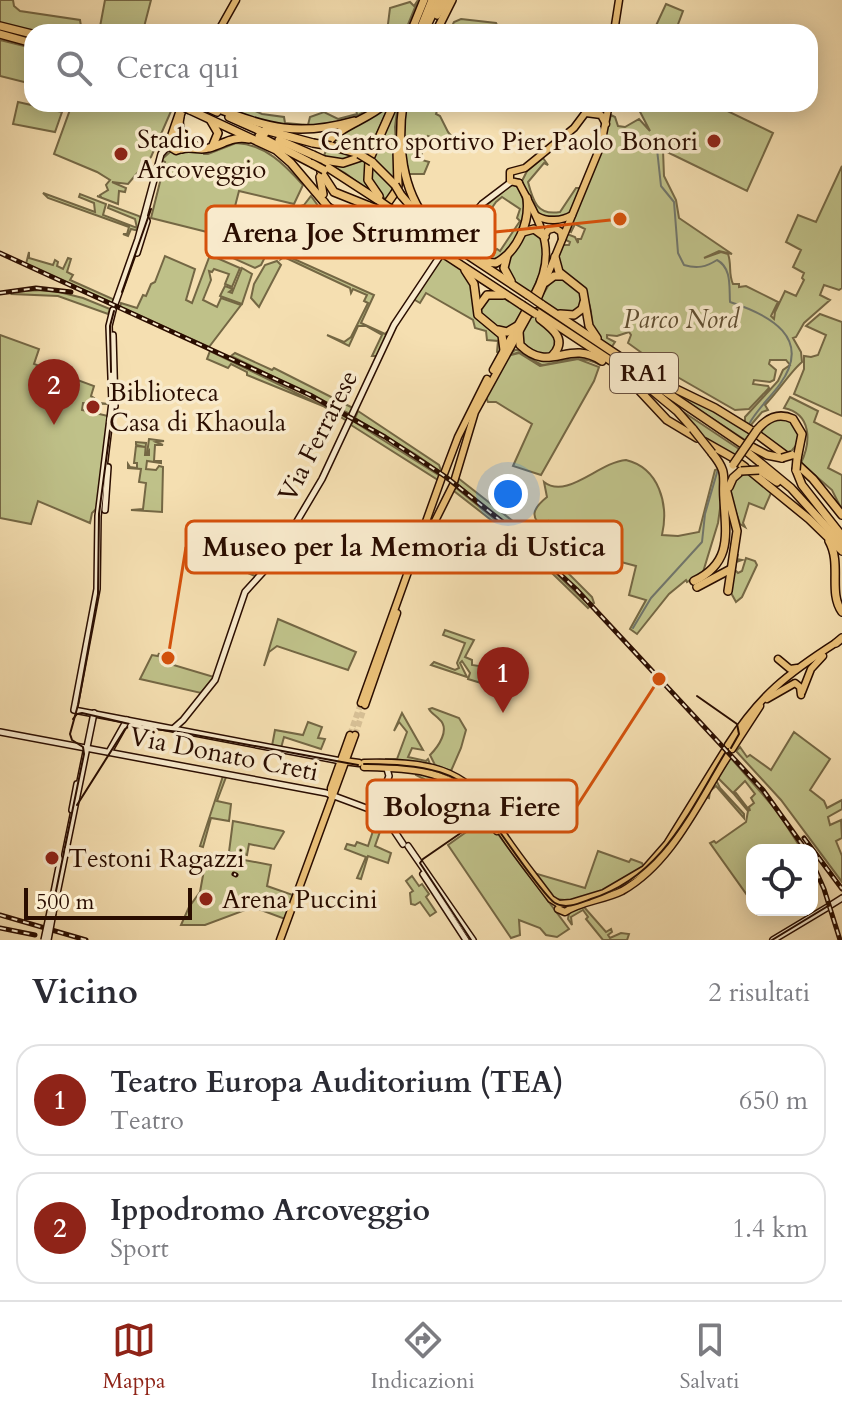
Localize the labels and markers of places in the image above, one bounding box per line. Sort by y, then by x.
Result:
place label: Stadio Arcoveggio [137,122,266,187]
place label: Centro sportivo Pier Paolo Bonori [320,124,698,159]
marker: Centro sportivo Pier Paolo Bonori [705,132,723,150]
marker: Stadio Arcoveggio [112,145,130,163]
callout: Arena Joe Strummer [206,206,495,258]
pin: 2 [28,359,80,425]
place label: Biblioteca Casa di Khaoula [109,375,286,440]
marker: Biblioteca Casa di Khaoula [84,398,102,416]
callout: Museo per la Memoria di Ustica [186,521,622,573]
pin: 1 [477,647,529,713]
callout: Bologna Fiere [367,780,577,832]
place label: Testoni Ragazzi [68,841,245,876]
marker: Testoni Ragazzi [43,849,61,867]
place label: Arena Puccini [222,882,378,917]
marker: Arena Puccini [197,890,215,908]

